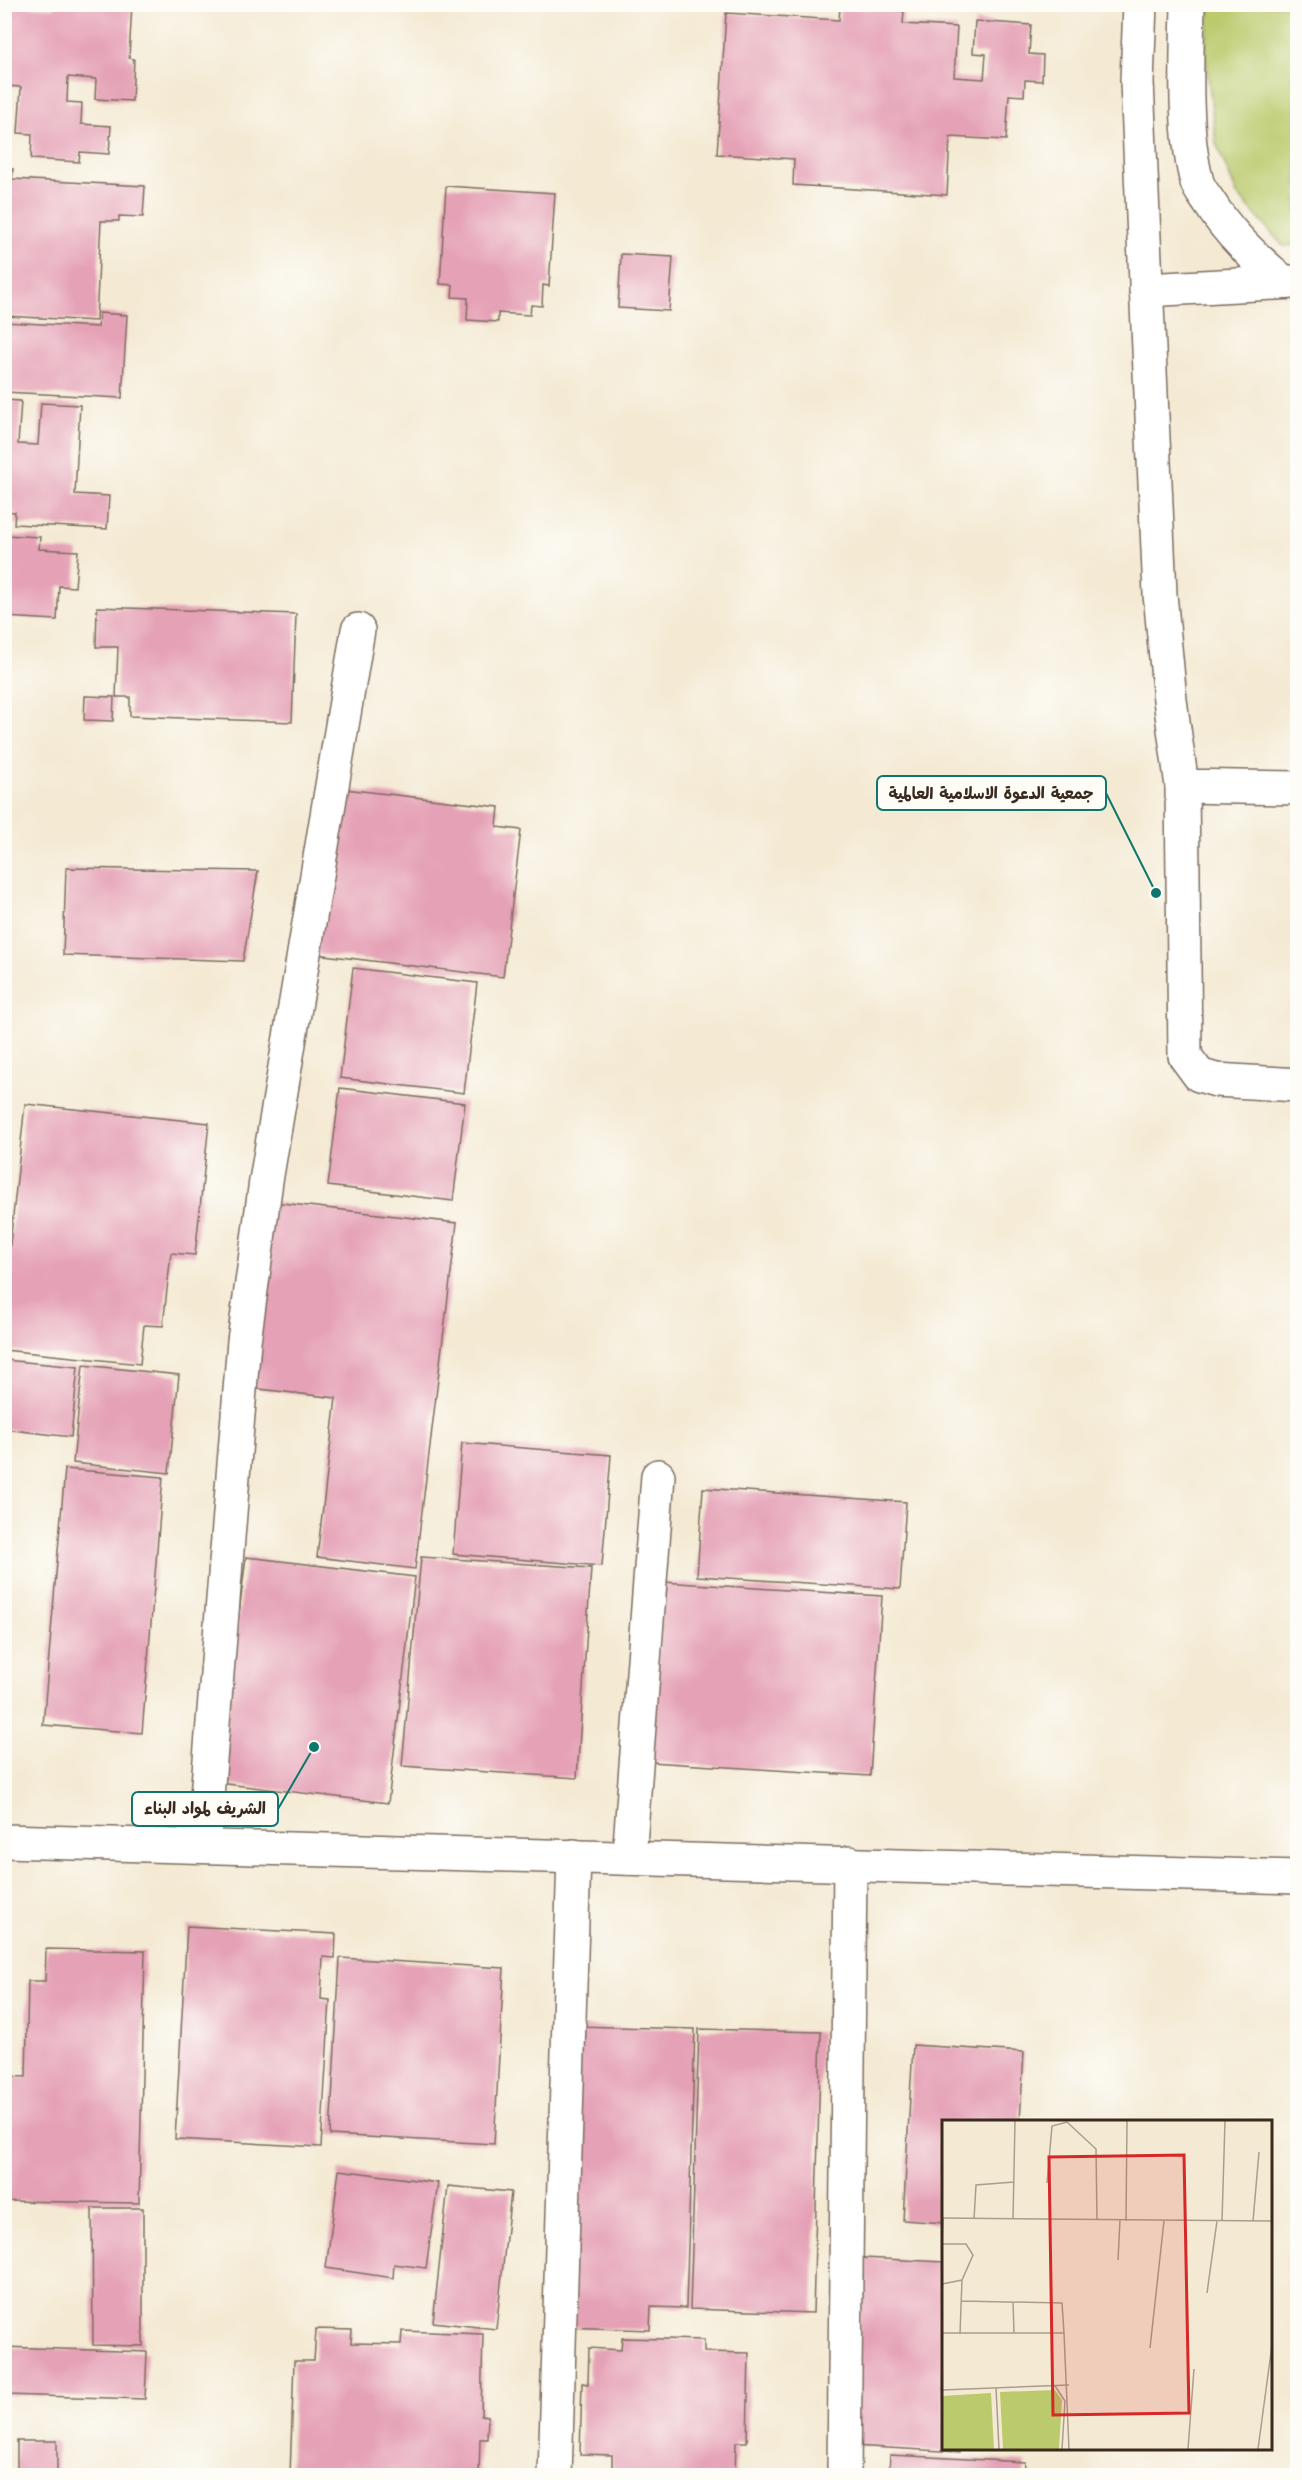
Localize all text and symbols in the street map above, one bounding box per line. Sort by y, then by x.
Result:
callout: جمعية الدعوة الاسلامية العالمية [877,776,1106,810]
text: جمعية الدعوة الاسلامية العالمية [888,782,1094,804]
callout: الشريف لمواد البناء [132,1792,278,1826]
text: الشريف لمواد البناء [144,1797,266,1819]
inset map [942,2120,1272,2450]

